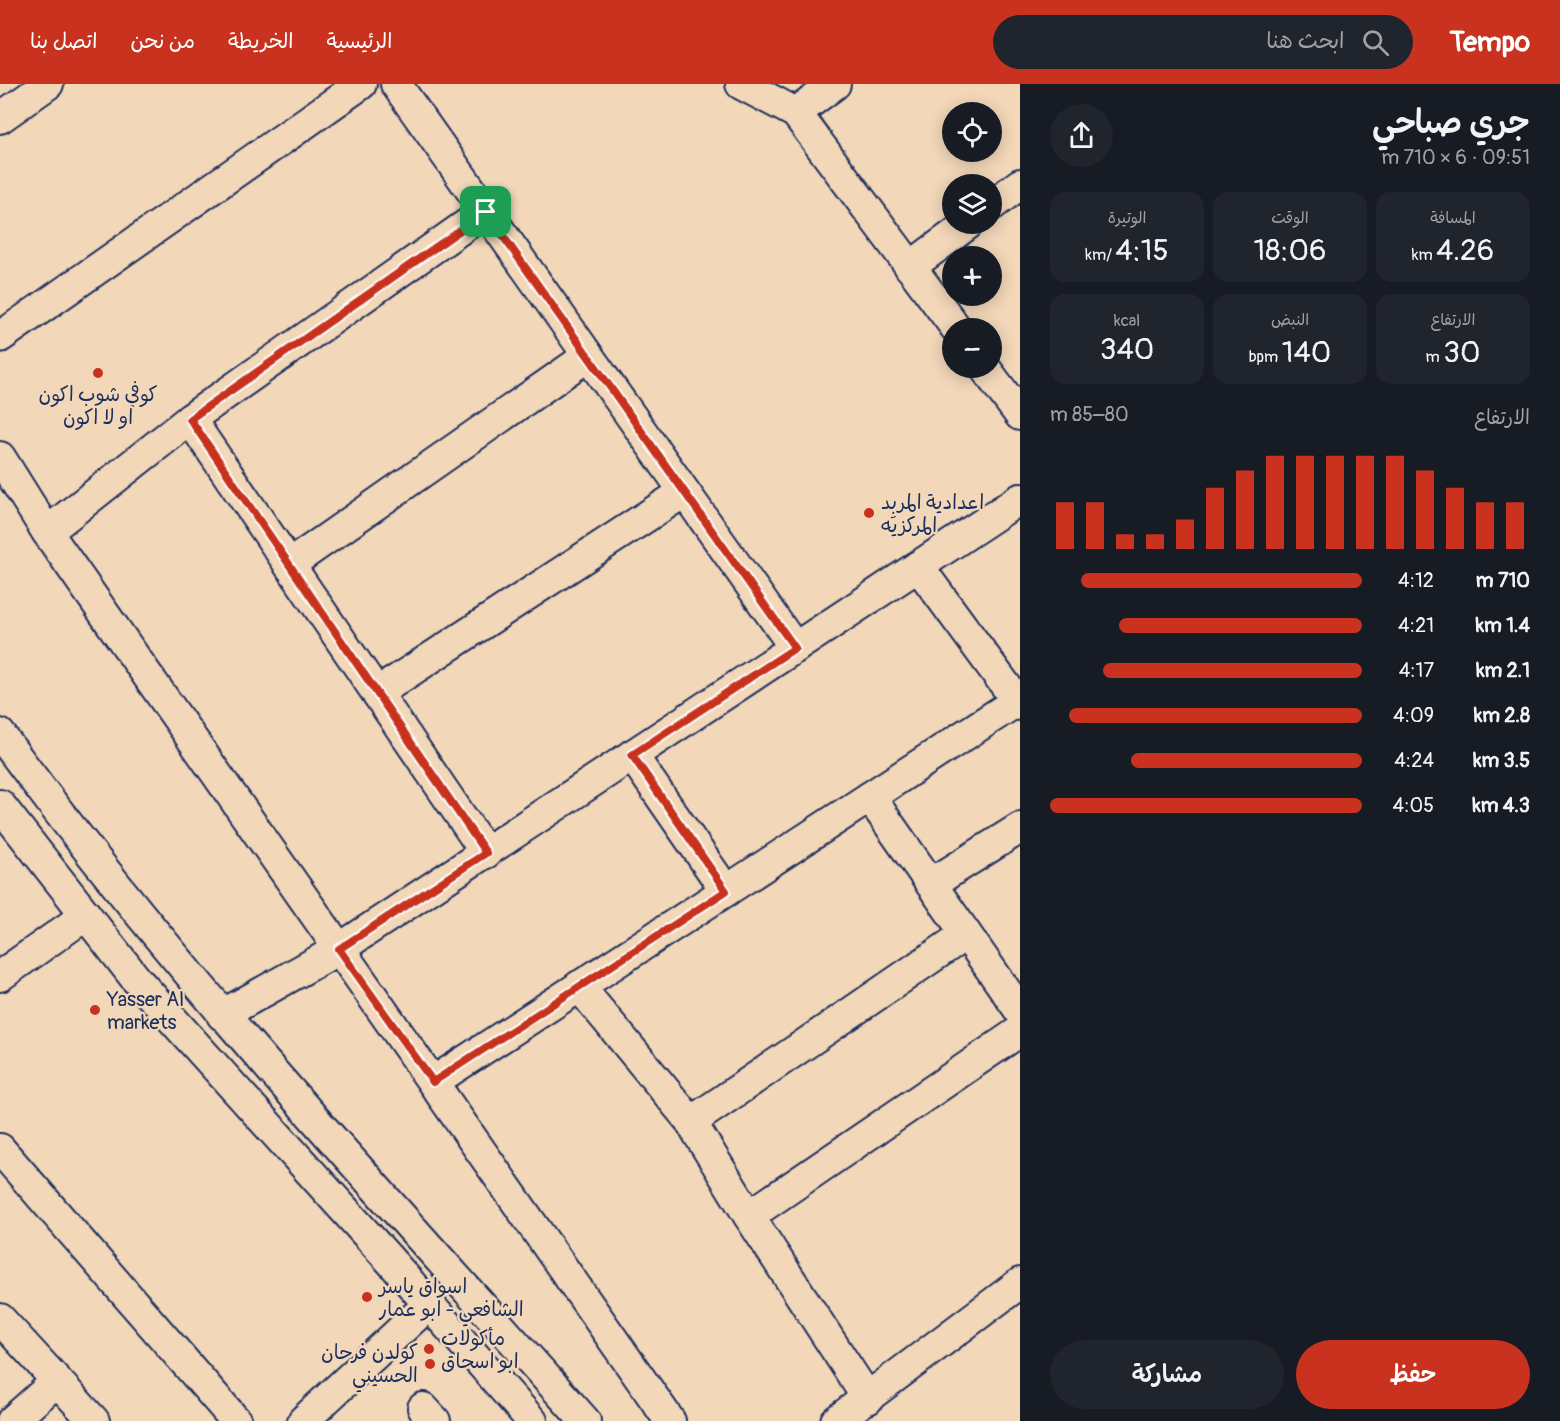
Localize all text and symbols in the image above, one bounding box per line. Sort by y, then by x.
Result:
search box [993,15,1413,69]
text: Tempo [1449,25,1530,60]
icon: search [1359,26,1392,59]
text: ابحث هنا [1266,27,1344,55]
text: اتصل بنا [30,28,97,55]
text: من نحن [130,28,195,55]
text: الخريطة [228,28,293,55]
text: الرئيسية [326,28,392,55]
map controls [942,102,1002,378]
button: locate [942,102,1002,162]
text: جري صباحي [1372,102,1530,143]
button: share [1050,104,1113,167]
text: 09:51 · 6 × 710 m [1381,145,1530,170]
button: layers [942,174,1002,234]
pin [460,186,511,237]
icon: arrive [469,195,502,228]
text: الوتيرة [1108,208,1146,228]
text: الوقت [1271,208,1309,228]
text: المسافة [1430,208,1476,228]
text: 4:15 [1115,232,1169,269]
text: 18:06 [1254,232,1326,269]
text: 4.26 [1436,232,1494,269]
text: /km [1085,245,1115,265]
text: km [1412,245,1436,265]
button: + [942,246,1002,306]
text: النبض [1271,310,1309,330]
text: الارتفاع [1431,310,1475,330]
text: kcal [1114,311,1140,331]
button: − [942,318,1002,378]
text: 340 [1100,331,1154,368]
text: 140 [1282,334,1331,371]
text: 30 [1443,334,1480,371]
text: bpm [1249,347,1282,367]
text: m [1426,347,1443,367]
marker: كوفي شوب اكون او لا اكون [91,366,105,380]
place label: كوفي شوب اكون او لا اكون [38,381,158,431]
text: 80–85 m [1050,402,1129,427]
text: الارتفاع [1474,405,1530,430]
place label: اعدادية المربِد المركزيه [881,490,984,538]
marker: اعدادية المربِد المركزيه [862,506,876,520]
text: 4:12 [1398,568,1434,593]
text: 710 m [1476,568,1530,593]
text: 4:21 [1398,613,1434,638]
text: 1.4 km [1476,613,1530,638]
text: 4:17 [1399,658,1434,683]
text: 2.1 km [1476,658,1530,683]
text: 4:09 [1393,703,1434,728]
text: 2.8 km [1474,703,1530,728]
text: 4:24 [1394,748,1434,773]
text: 3.5 km [1473,748,1530,773]
text: 4:05 [1393,793,1434,818]
text: 4.3 km [1472,793,1530,818]
place label: Yasser Al markets [106,987,184,1035]
marker: Yasser Al markets [88,1003,102,1017]
place label: اسواق ياسر الشافعي - ابو عمار [377,1274,524,1327]
marker: اسواق ياسر الشافعي - ابو عمار [360,1290,374,1304]
place label: مأكولات ابو اسحاق [441,1326,519,1374]
place label: كولدن فرحان الحسيني [321,1340,418,1393]
button: مشاركة [1050,1340,1284,1409]
button: حفظ [1296,1340,1530,1409]
marker: مأكولات ابو اسحاق [422,1342,436,1356]
marker: كولدن فرحان الحسيني [423,1357,437,1371]

